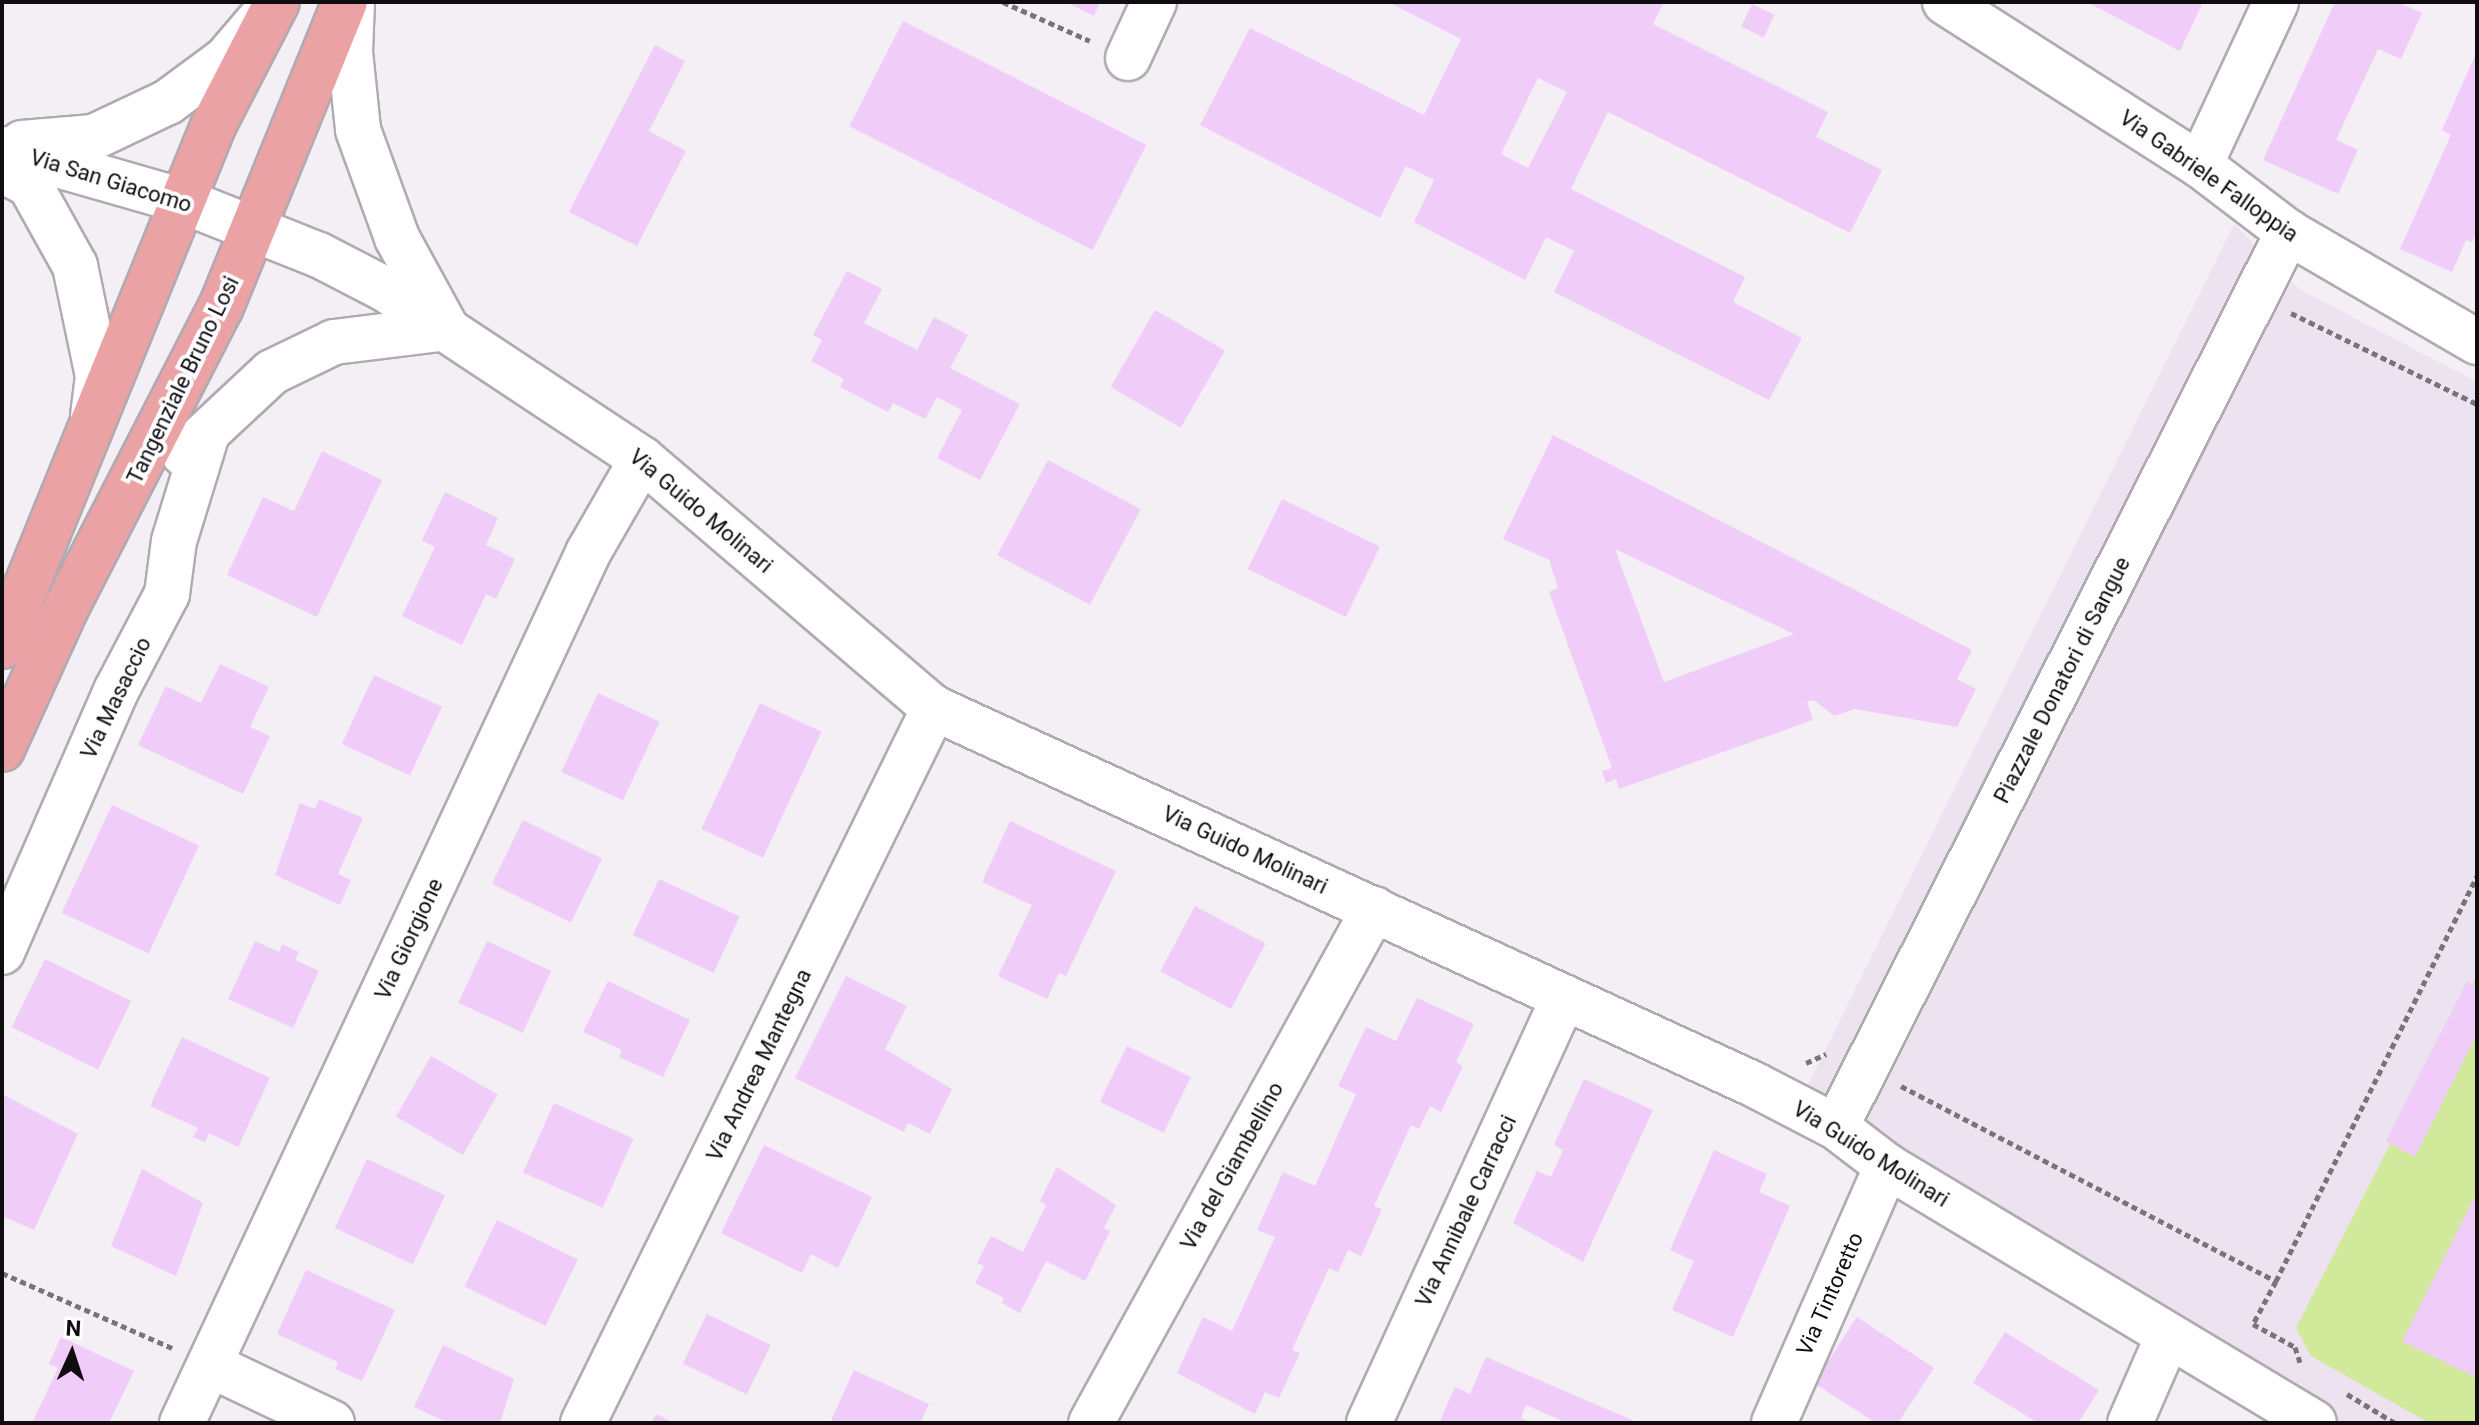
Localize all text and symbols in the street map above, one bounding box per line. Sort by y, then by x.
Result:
street label: Via Gabriele Falloppia [2115,104,2303,248]
street label: Via San Giacomo [27,144,195,218]
street label: Tangenziale Bruno Losi [121,272,245,488]
street label: Via Guido Molinari [624,443,778,579]
street label: Piazzale Donatori di Sangue [1988,552,2136,808]
street label: Via Masaccio [75,633,157,763]
street label: Via Guido Molinari [1158,800,1332,900]
street label: Via Giorgione [369,874,449,1004]
street label: Via Andrea Mantegna [701,965,817,1165]
street label: Via del Giambellino [1175,1077,1289,1255]
street label: Via Guido Molinari [1788,1095,1954,1213]
street label: Via Annibale Carracci [1410,1111,1522,1311]
street label: Via Tintoretto [1791,1228,1869,1360]
north arrow [32,1313,112,1393]
text: N [65,1316,82,1341]

